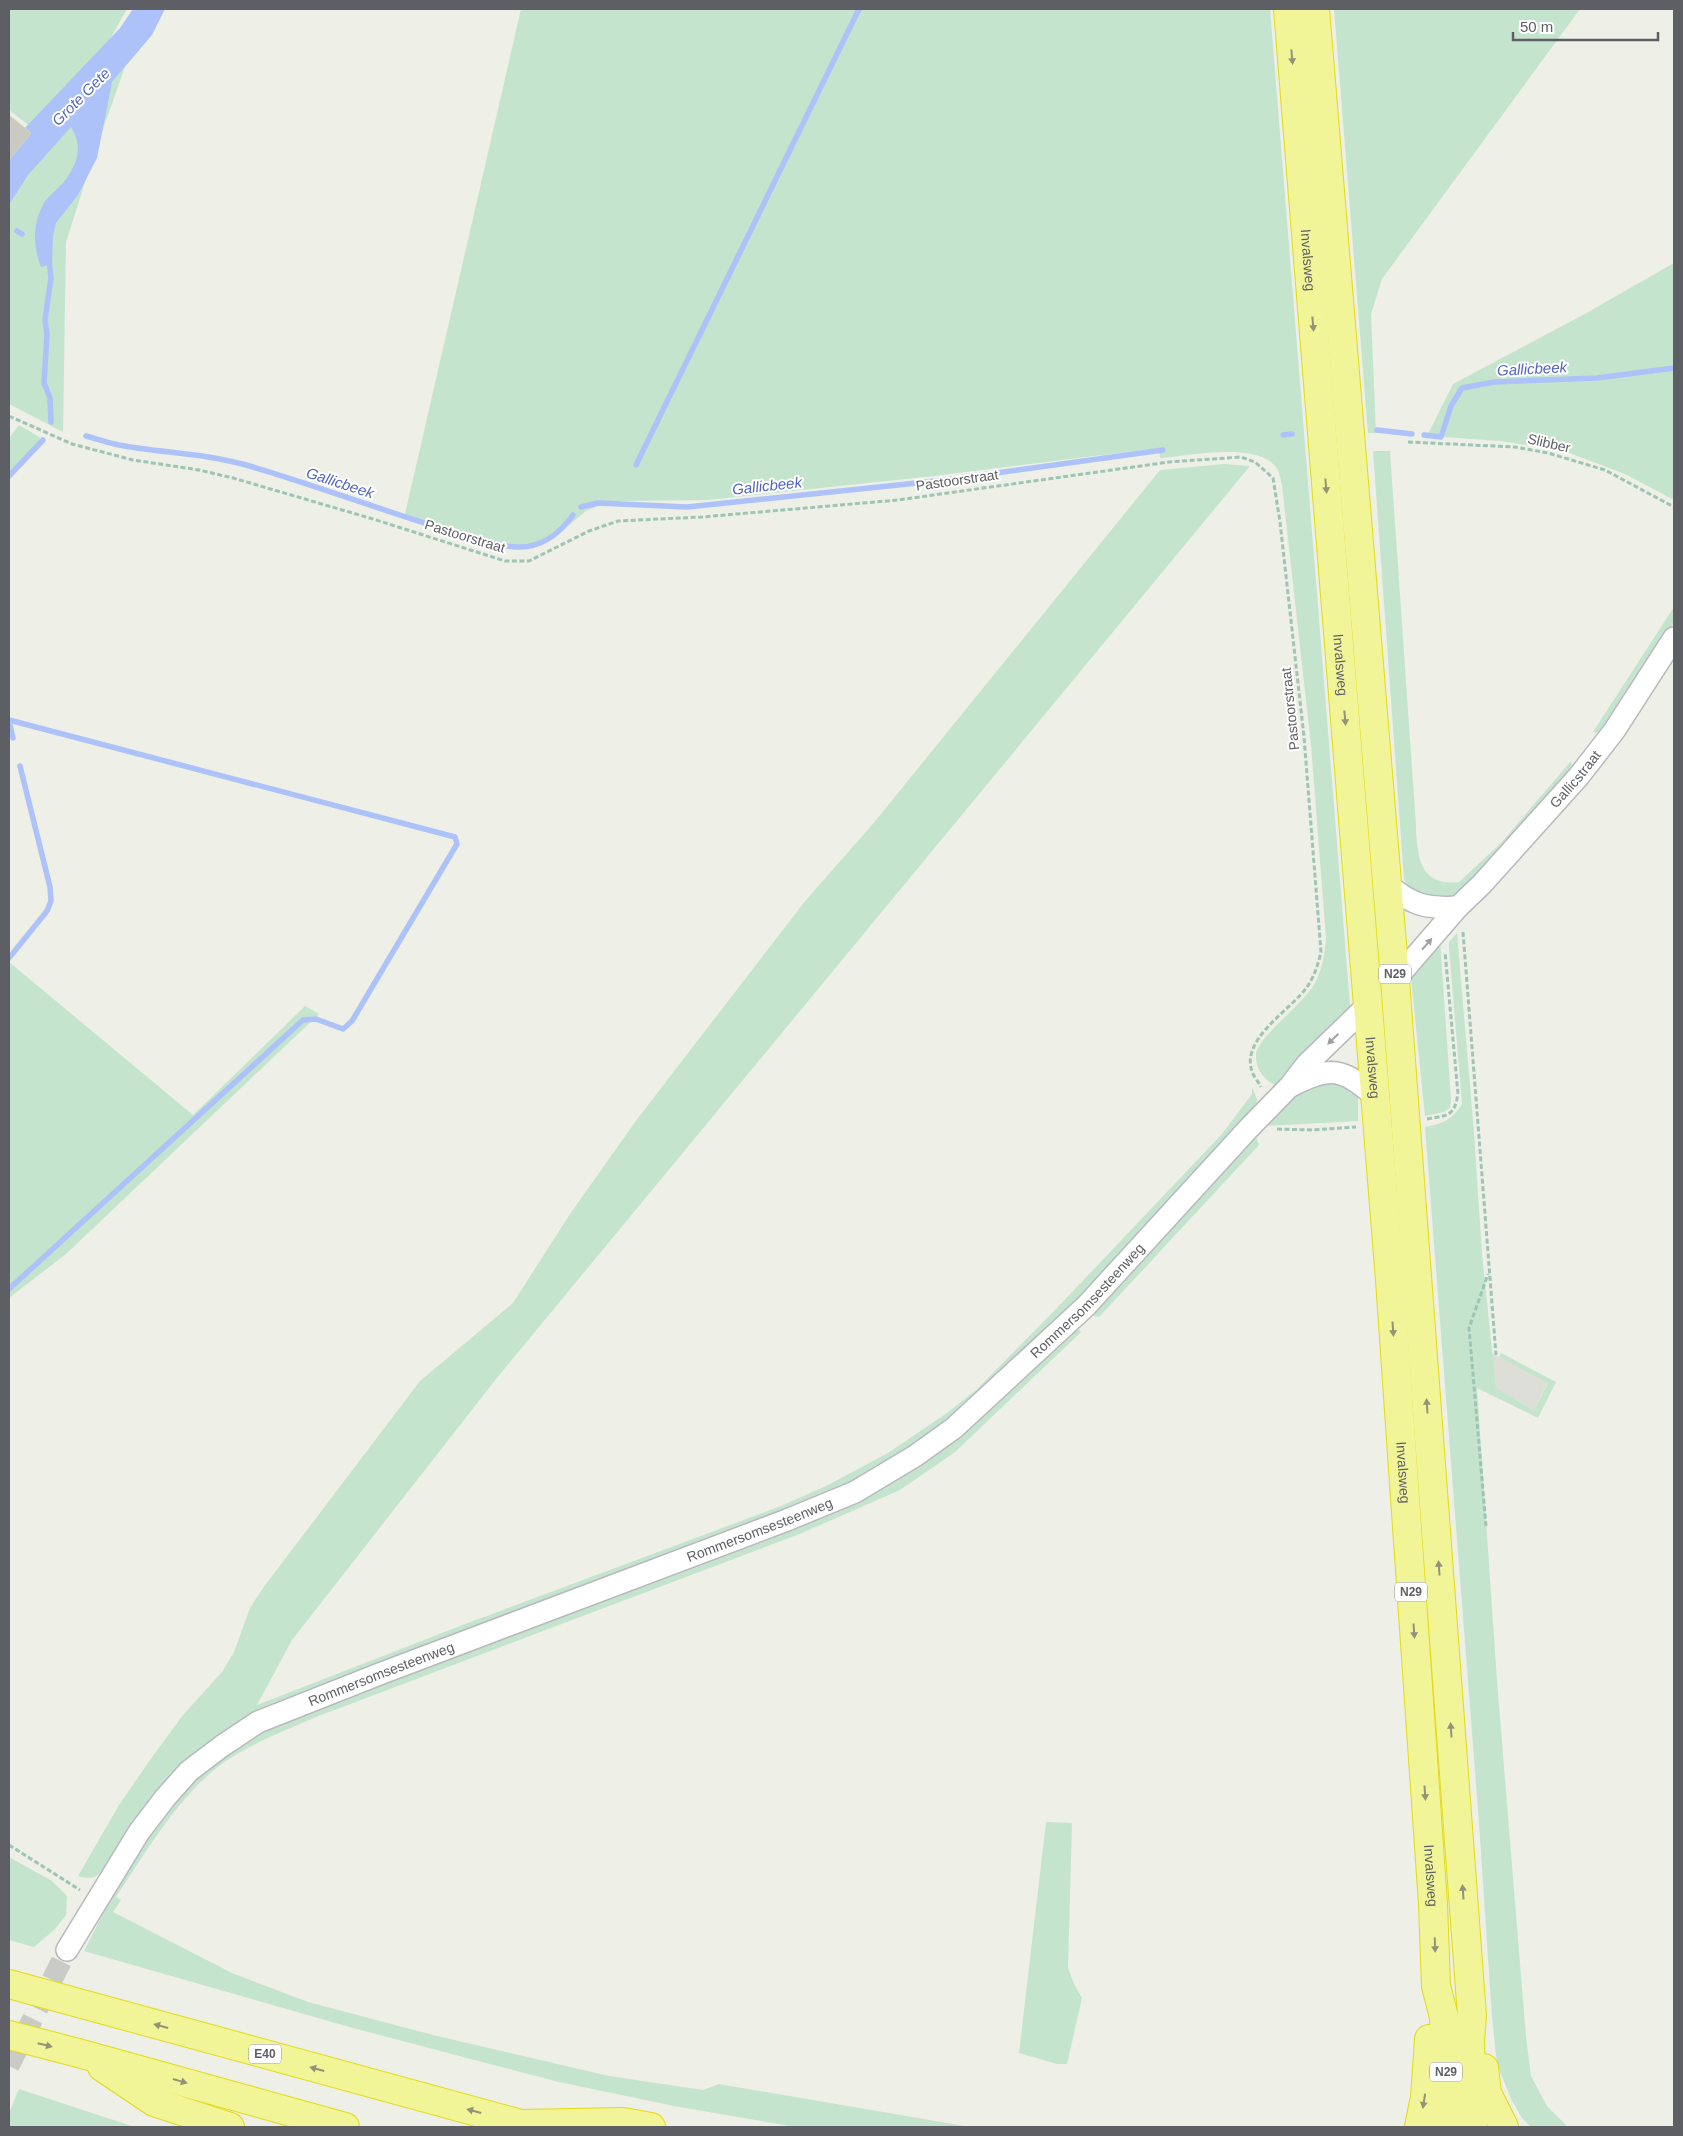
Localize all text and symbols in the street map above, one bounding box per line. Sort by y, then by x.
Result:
scale bar [1513,10,1658,42]
text: 50 m [1520,18,1553,35]
one-way arrow [1288,50,1296,66]
water label: Grote Gete [48,64,113,129]
street label: Invalsweg [1298,228,1319,292]
one-way arrow [1310,316,1318,332]
water label: Gallicbeek [1497,358,1569,379]
street label: Slibber [1526,430,1572,456]
water label: Gallicbeek [304,464,378,502]
street label: Pastoorstraat [915,466,999,494]
water label: Gallicbeek [731,473,804,498]
one-way arrow [1323,478,1331,494]
street label: Pastoorstraat [423,516,507,556]
street label: Invalsweg [1330,633,1351,697]
street label: Pastoorstraat [1278,667,1302,751]
one-way arrow [1341,710,1349,726]
street label: Gallicstraat [1546,747,1604,811]
one-way arrow [1421,938,1433,950]
road number: N29 [1379,964,1411,984]
one-way arrow [1328,1033,1340,1045]
street label: Invalsweg [1362,1036,1383,1099]
street label: Rommersomsesteenweg [1027,1240,1147,1361]
one-way arrow [1389,1321,1397,1337]
one-way arrow [1423,1398,1431,1414]
street label: Invalsweg [1393,1441,1413,1504]
street label: Rommersomsesteenweg [684,1494,835,1565]
one-way arrow [1435,1560,1443,1576]
road number: N29 [1395,1582,1427,1601]
one-way arrow [1410,1623,1418,1639]
street label: Rommersomsesteenweg [306,1639,456,1709]
one-way arrow [1447,1722,1455,1738]
one-way arrow [1422,1785,1430,1801]
street label: Invalsweg [1421,1844,1441,1907]
one-way arrow [1459,1884,1467,1900]
one-way arrow [1431,1937,1439,1953]
one-way arrow [153,2022,168,2030]
one-way arrow [38,2041,53,2049]
road number: E40 [249,2045,281,2064]
road number: N29 [1430,2062,1462,2082]
one-way arrow [310,2064,325,2072]
one-way arrow [172,2077,187,2085]
one-way arrow [1419,2093,1427,2109]
one-way arrow [467,2107,482,2115]

